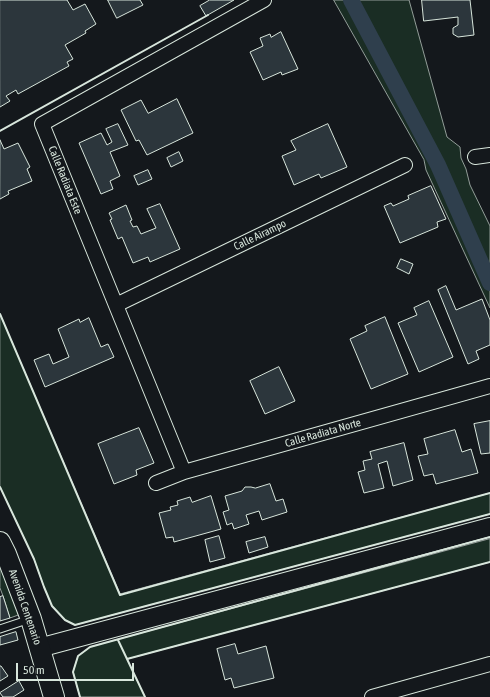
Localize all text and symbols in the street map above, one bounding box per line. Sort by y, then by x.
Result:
street label: Calle Radiata Este [45,144,85,216]
street label: Calle Airampo [232,217,288,253]
street label: Calle Radiata Norte [284,416,362,450]
street label: Avenida Centenario [6,567,44,647]
scale bar [18,655,136,681]
text: 50 m [23,663,45,677]

